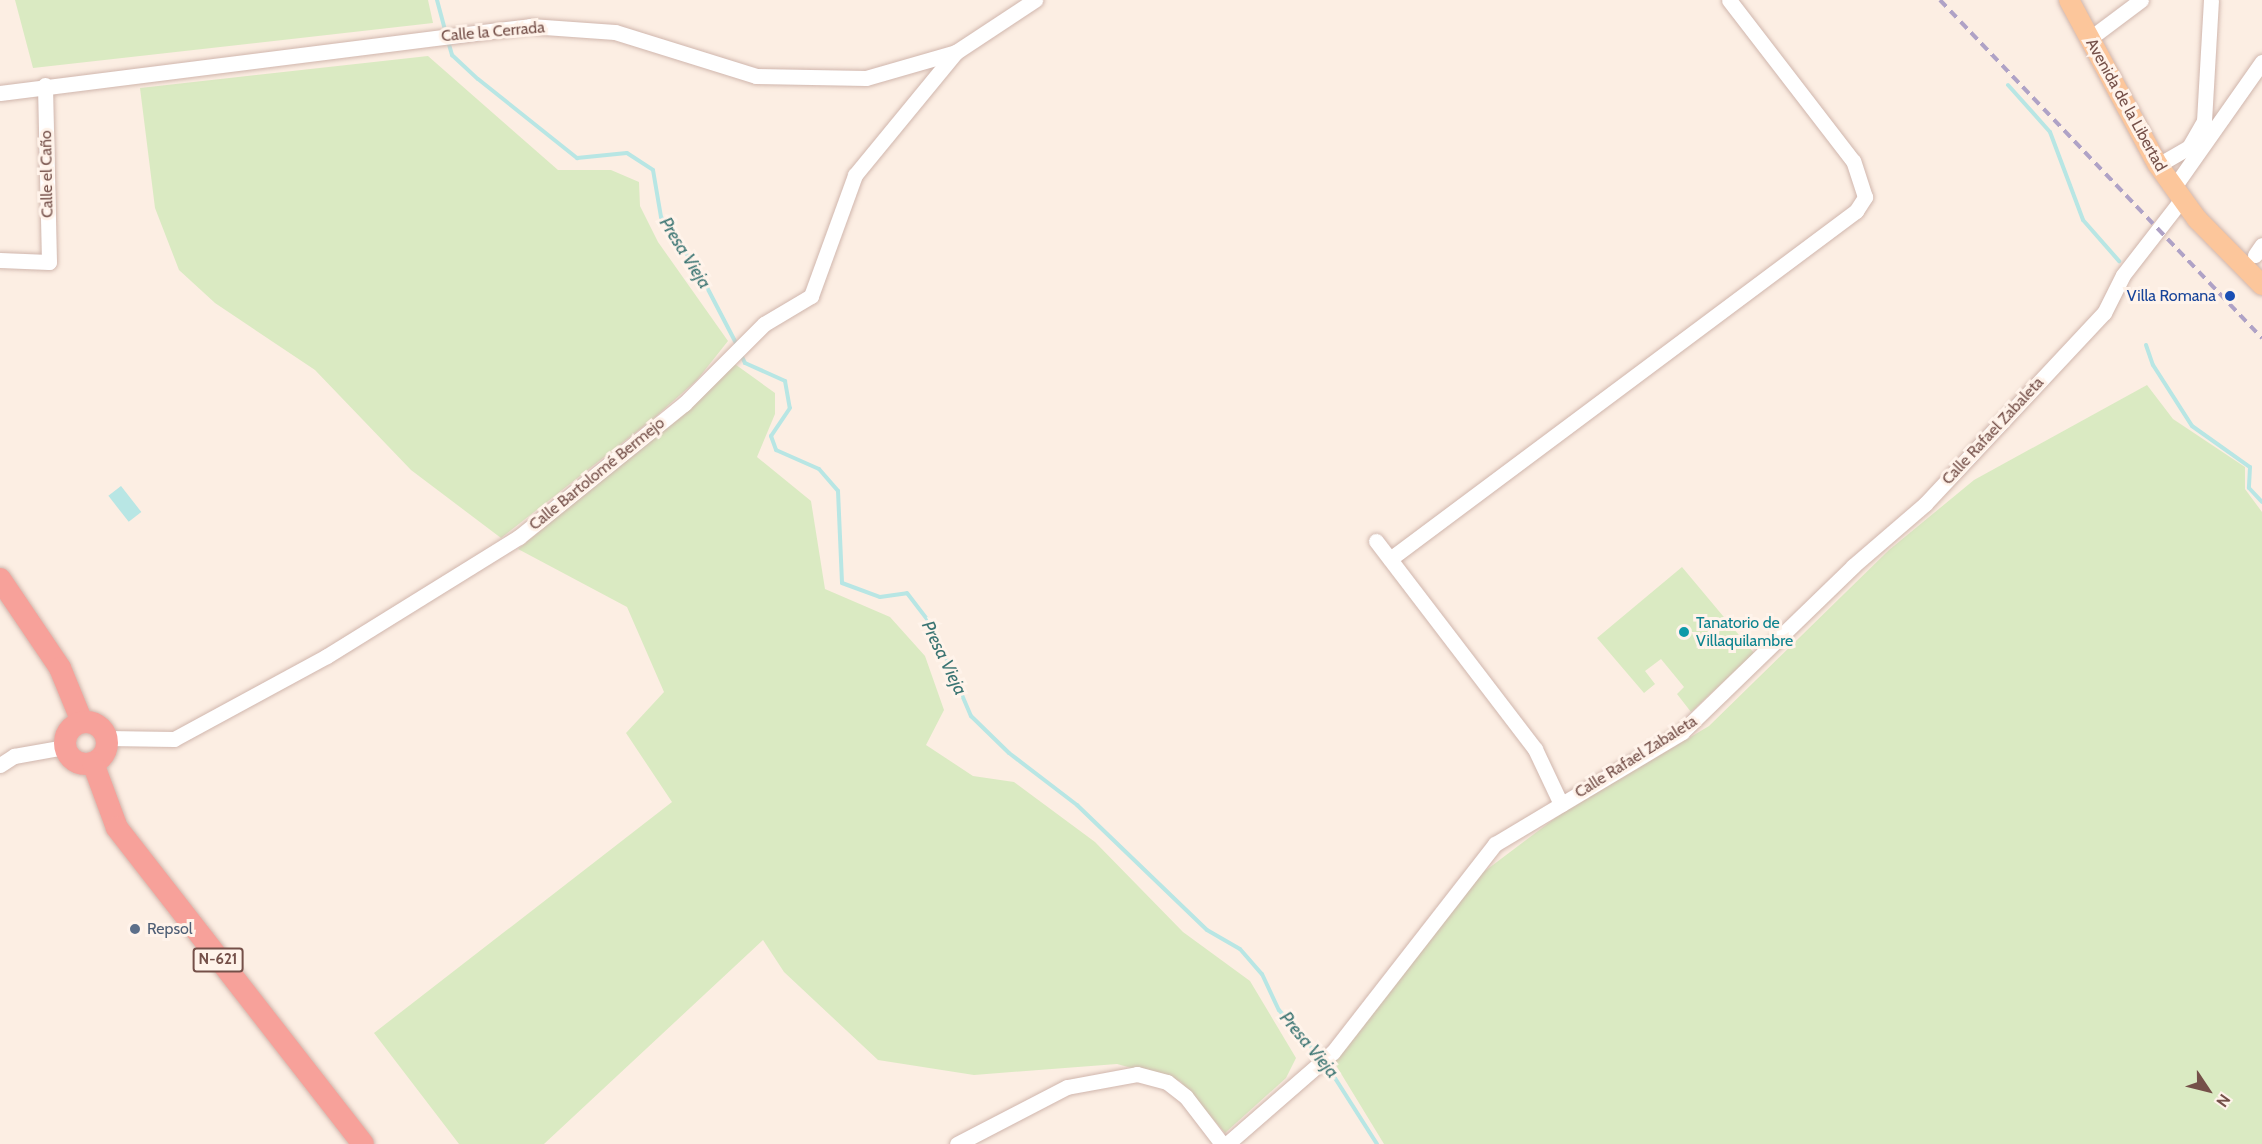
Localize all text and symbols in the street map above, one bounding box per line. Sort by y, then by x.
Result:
street label: Calle la Cerrada [440,18,546,46]
street label: Avenida de la Libertad [2082,35,2170,175]
street label: Calle el Caño [37,130,57,218]
water label: Presa Vieja [655,213,715,293]
place label: Villa Romana [2127,286,2216,306]
marker: Villa Romana [2221,287,2239,305]
street label: Calle Rafael Zabaleta [1938,373,2048,489]
street label: Calle Bartolomé Bermejo [525,413,669,535]
place label: Tanatorio de Villaquilambre [1696,613,1793,651]
water label: Presa Vieja [917,617,971,699]
marker: Tanatorio de Villaquilambre [1677,625,1691,639]
street label: Calle Rafael Zabaleta [1571,712,1701,802]
place label: Repsol [147,919,193,939]
marker: Repsol [128,922,142,936]
road number: N-621 [192,948,244,972]
water label: Presa Vieja [1275,1007,1343,1083]
north arrow [2178,1060,2238,1120]
text: N [2212,1091,2234,1111]

